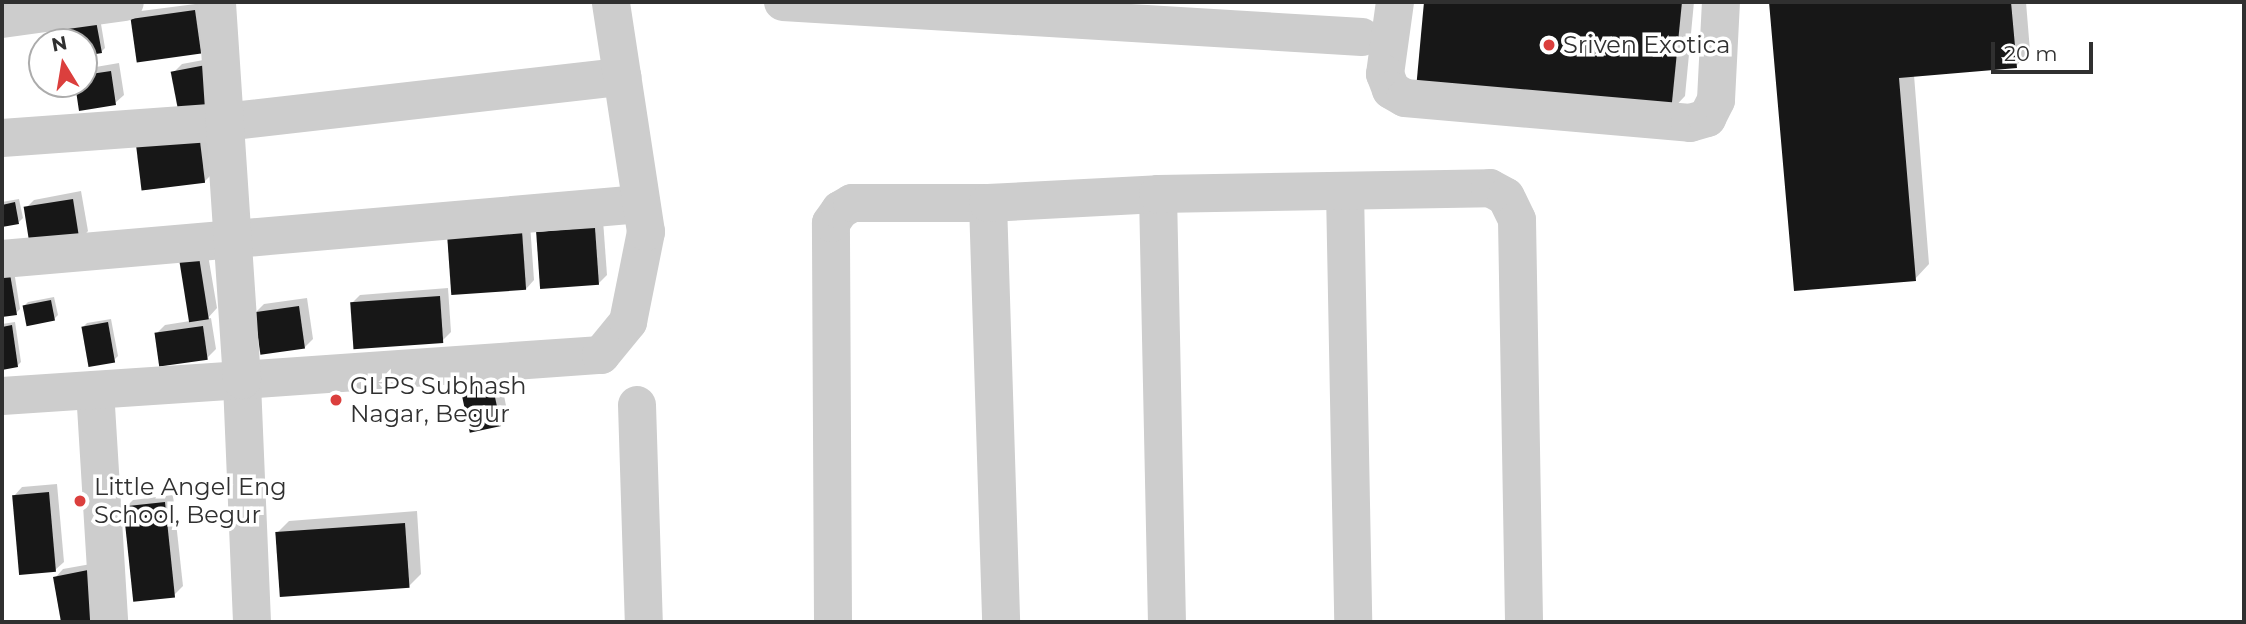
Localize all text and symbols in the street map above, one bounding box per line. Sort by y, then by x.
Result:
north arrow [28,28,98,98]
scale bar [1994,28,2096,72]
text: N [50,31,69,57]
place label: Sriven Exotica [1563,31,1730,59]
marker: Sriven Exotica [1541,37,1557,53]
text: 20 m [2004,41,2058,66]
place label: GLPS Subhash Nagar, Begur [350,372,526,428]
marker: GLPS Subhash Nagar, Begur [328,392,344,408]
place label: Little Angel Eng School, Begur [94,473,287,529]
marker: Little Angel Eng School, Begur [72,493,88,509]

